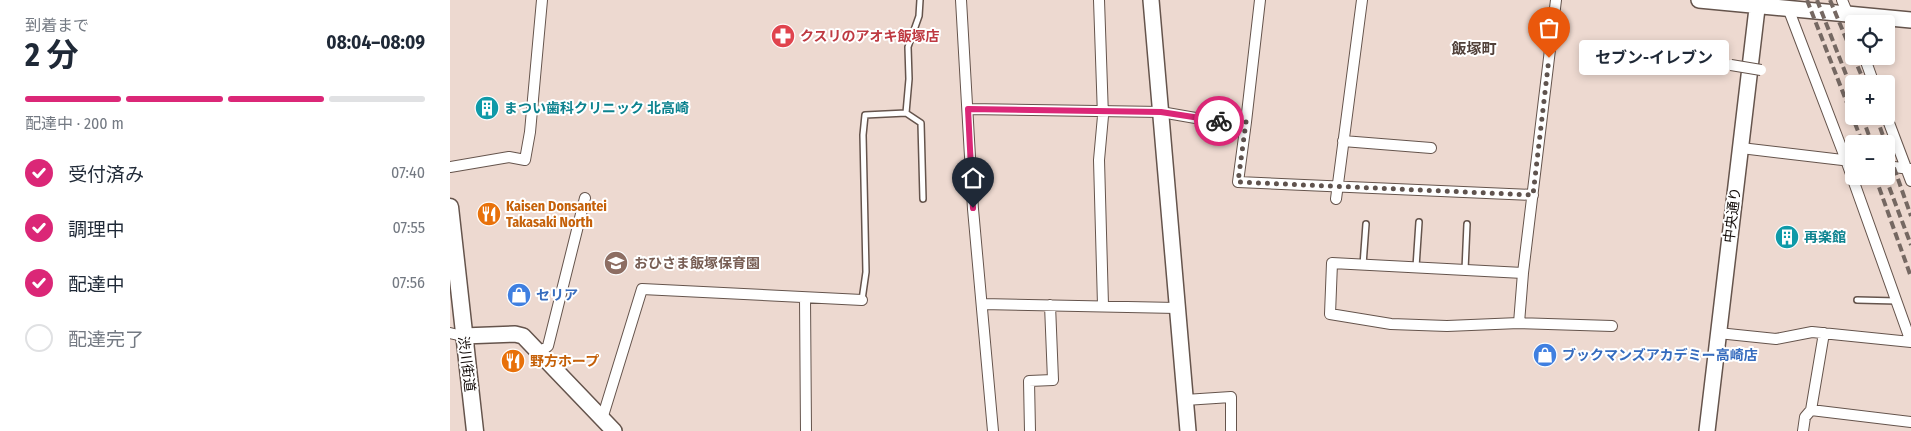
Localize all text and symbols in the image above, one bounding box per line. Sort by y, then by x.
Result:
pin [1528,7,1570,58]
icon: bag [1535,14,1563,42]
map controls [1845,15,1895,185]
button: locate [1845,15,1895,65]
text: 到着まで [25,16,89,35]
pharmacy icon: クスリのアオキ飯塚店 [770,23,796,49]
place label: クスリのアオキ飯塚店 [800,28,940,45]
text: 08:04–08:09 [326,31,425,54]
text: 2 分 [25,36,78,74]
district label: 飯塚町 [1451,40,1497,58]
callout: セブン-イレブン [1579,40,1729,76]
text: セブン-イレブン [1595,48,1713,67]
button: + [1845,75,1895,125]
building icon: まつい歯科クリニック 北高崎 [474,95,500,121]
courier [1194,96,1244,146]
place label: まつい歯科クリニック 北高崎 [504,100,689,117]
icon: bike [1205,107,1233,135]
text: 配達中 · 200 m [25,114,124,133]
button: − [1845,135,1895,185]
pin [952,157,994,208]
icon: check [25,159,53,187]
text: 受付済み [68,163,144,186]
text: 07:40 [391,163,425,182]
icon: home [959,164,987,192]
street label: 中央通り [1721,186,1744,244]
place label: Kaisen Donsantei Takasaki North [506,198,607,231]
restaurant icon: Kaisen Donsantei Takasaki North [476,201,502,227]
icon: check [25,214,53,242]
text: 調理中 [68,218,125,241]
text: 07:55 [392,218,425,237]
building icon: 再楽館 [1774,224,1800,250]
place label: 再楽館 [1804,229,1846,246]
school or university icon: おひさま飯塚保育園 [603,250,629,276]
place label: おひさま飯塚保育園 [634,255,760,272]
icon: check [25,269,53,297]
text: 配達中 [68,273,125,296]
text: 07:56 [392,273,425,292]
shop icon: セリア [506,282,532,308]
place label: セリア [536,287,578,304]
text: 配達完了 [68,328,144,351]
street label: 渋川街道 [455,335,478,393]
shop icon: ブックマンズアカデミー高崎店 [1532,342,1558,368]
place label: ブックマンズアカデミー高崎店 [1562,347,1758,364]
restaurant icon: 野方ホープ [500,348,526,374]
place label: 野方ホープ [530,353,599,370]

